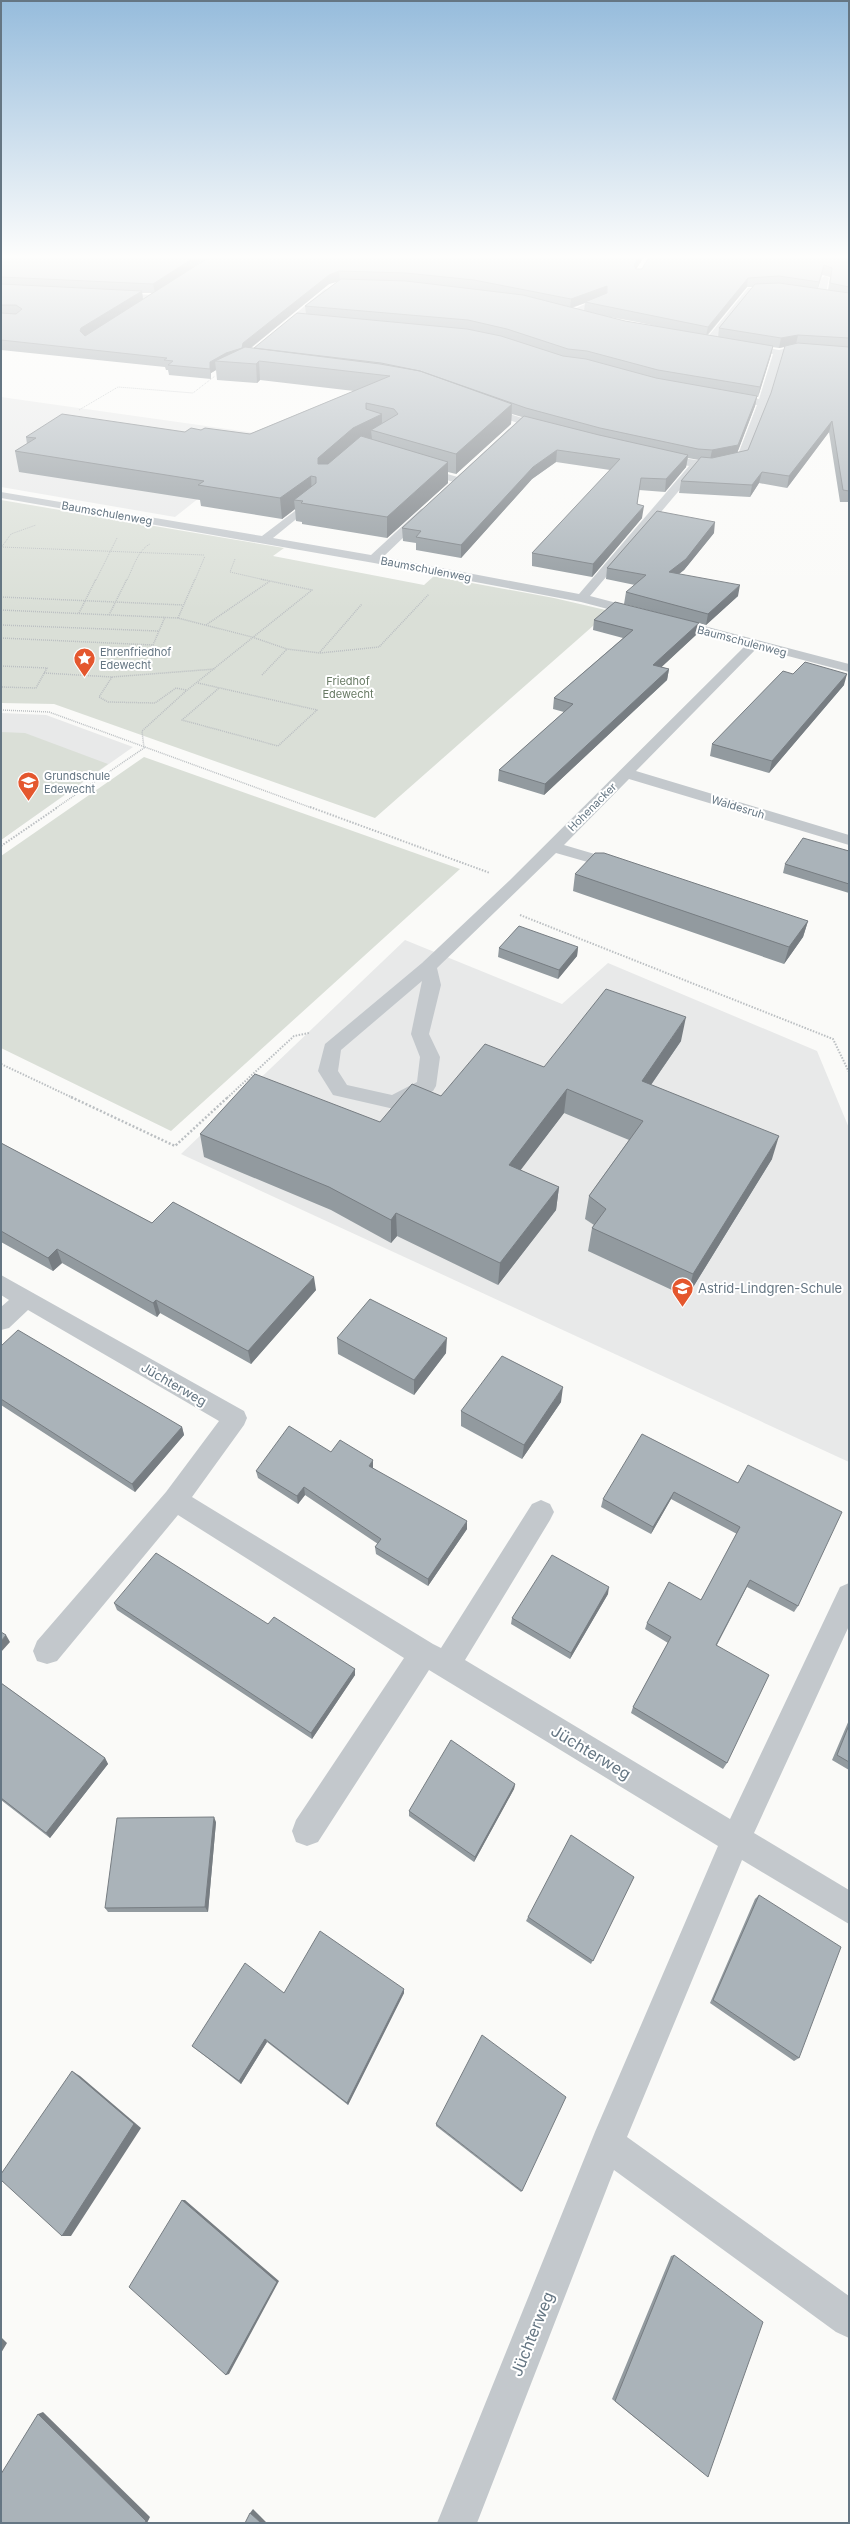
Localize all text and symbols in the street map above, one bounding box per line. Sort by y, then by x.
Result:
street label: Baumschulenweg [60,498,154,528]
street label: Baumschulenweg [379,553,473,585]
street label: Baumschulenweg [696,622,788,660]
place icon: Ehrenfriedhof Edewecht [71,645,97,678]
place label: Ehrenfriedhof Edewecht [100,645,171,672]
park label: Friedhof Edewecht [322,674,374,701]
school or university icon: Grundschule Edewecht [15,769,41,802]
place label: Grundschule Edewecht [44,769,110,796]
street label: Hohenacker [565,780,619,834]
street label: Waldesruh [710,792,766,822]
school or university icon: Astrid-Lindgren-Schule [669,1275,695,1308]
place label: Astrid-Lindgren-Schule [698,1280,842,1296]
street label: Jüchterweg [138,1359,210,1409]
street label: Jüchterweg [547,1720,635,1784]
street label: Jüchterweg [506,2289,558,2379]

